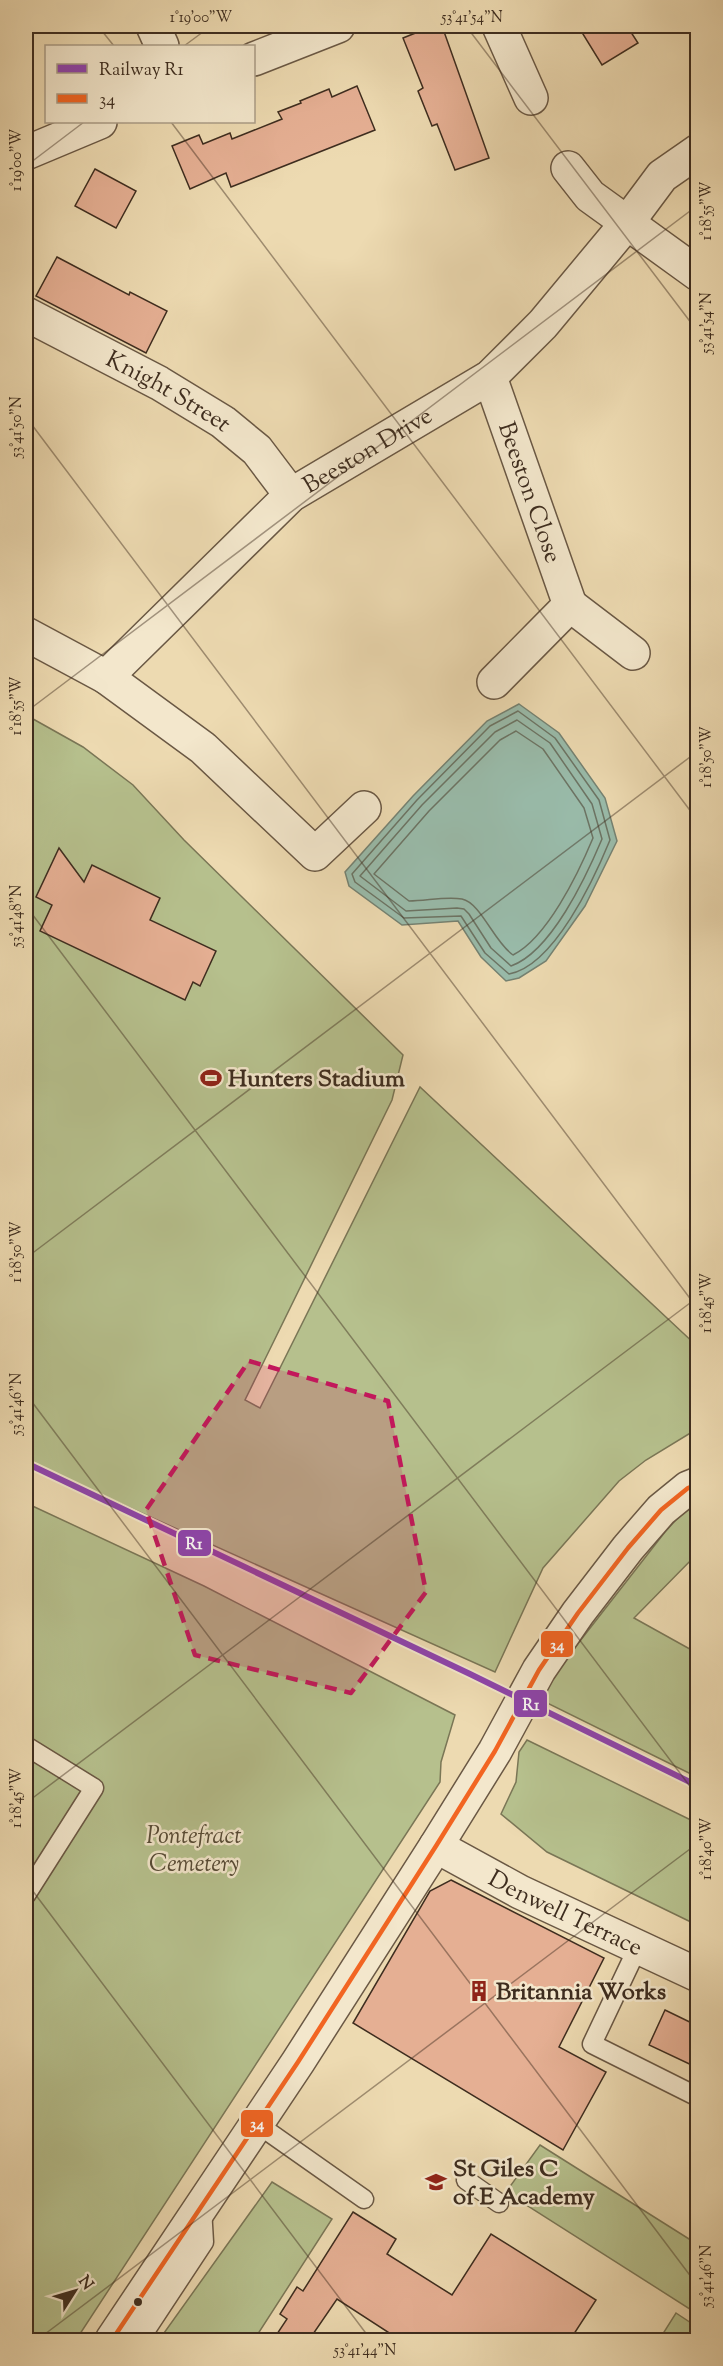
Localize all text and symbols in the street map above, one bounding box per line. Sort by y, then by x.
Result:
text: 1°19'00"W [170,8,233,29]
text: 53°41'54"N [440,8,503,29]
legend [45,45,255,123]
text: Railway R1 [99,58,184,84]
text: 34 [99,88,115,114]
text: 1°19'00"W [7,128,28,191]
text: 1°18'55"W [697,181,718,241]
text: 53°41'54"N [697,292,718,355]
street label: Knight Street [99,343,238,441]
text: 53°41'50"N [7,396,28,459]
street label: Beeston Drive [297,400,439,503]
street label: Beeston Close [488,418,569,568]
text: 1°18'55"W [7,676,28,736]
text: 1°18'50"W [697,726,718,788]
text: 53°41'48"N [7,885,28,948]
place label: Hunters Stadium [228,1063,405,1097]
sports icon: Hunters Stadium [199,1066,223,1090]
text: 1°18'50"W [7,1221,28,1283]
text: 1°18'45"W [697,1273,718,1333]
text: 53°41'46"N [7,1373,28,1436]
line badge: R1 [177,1529,212,1557]
text: R1 [186,1534,203,1557]
line badge: 34 [540,1630,574,1658]
text: 34 [550,1635,564,1658]
line badge: R1 [513,1689,548,1718]
text: R1 [523,1695,540,1718]
text: 1°18'45"W [7,1768,28,1828]
text: 1°18'40"W [697,1818,718,1880]
park label: Pontefract Cemetery [146,1820,242,1882]
street label: Denwell Terrace [482,1863,648,1966]
place label: Britannia Works [496,1976,666,2010]
building icon: Britannia Works [467,1979,491,2003]
line badge: 34 [240,2109,274,2138]
text: 34 [250,2114,264,2137]
place label: St Giles C of E Academy [453,2153,595,2215]
school or university icon: St Giles C of E Academy [424,2170,448,2194]
text: 53°41'46"N [697,2245,718,2308]
north arrow [45,2261,105,2321]
text: N [72,2271,98,2296]
unlabelled marker [132,2296,144,2308]
text: 53°41'44"N [333,2341,396,2362]

